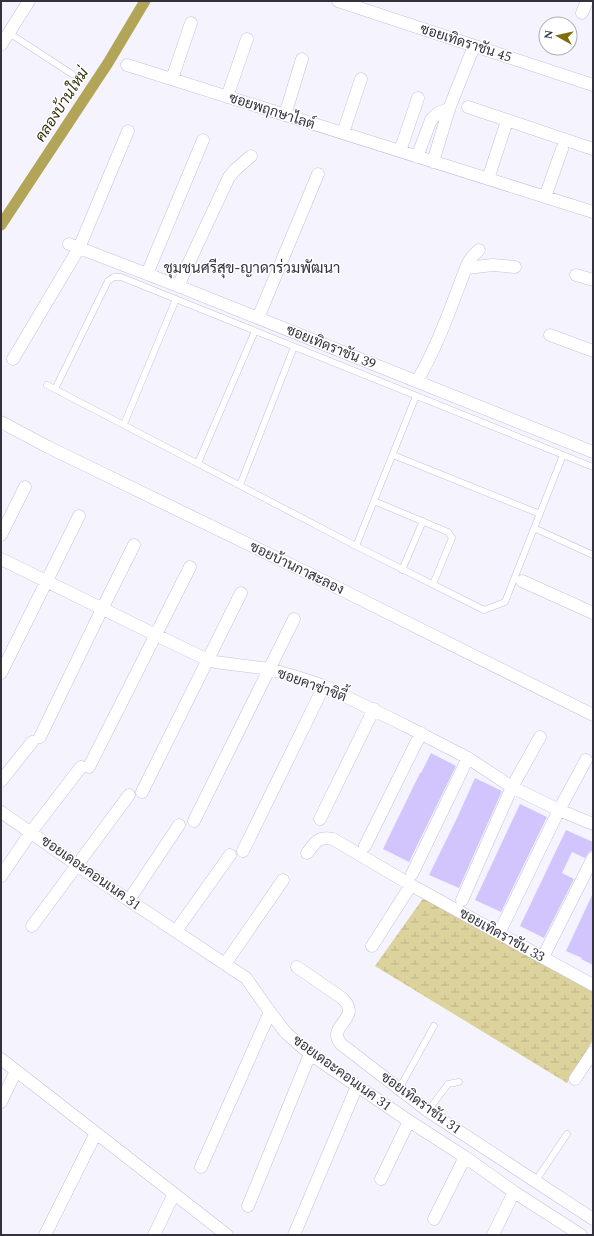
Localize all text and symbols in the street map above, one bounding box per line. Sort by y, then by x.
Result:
north arrow [538,16,578,56]
street label: ซอยเทิดราชัน 45 [418,18,514,68]
text: N [540,29,558,40]
water label: คลองบ้านใหม่ [29,62,95,147]
street label: ซอยพฤกษาไลต์ [226,87,318,135]
district label: ชุมชนศรีสุข-ญาดาร่วมพัฒนา [164,257,340,280]
street label: ซอยเทิดราชัน 39 [283,319,379,375]
street label: ซอยบ้านกาสะลอง [246,536,348,600]
street label: ซอยคาซ่าซิตี้ [274,661,351,708]
street label: ซอยเดอะคอนเนค 31 [37,831,145,915]
street label: ซอยเทิดราชัน 33 [455,903,549,967]
street label: ซอยเดอะคอนเนค 31 [288,1030,396,1116]
street label: ซอยเทิดราชัน 31 [376,1067,466,1139]

